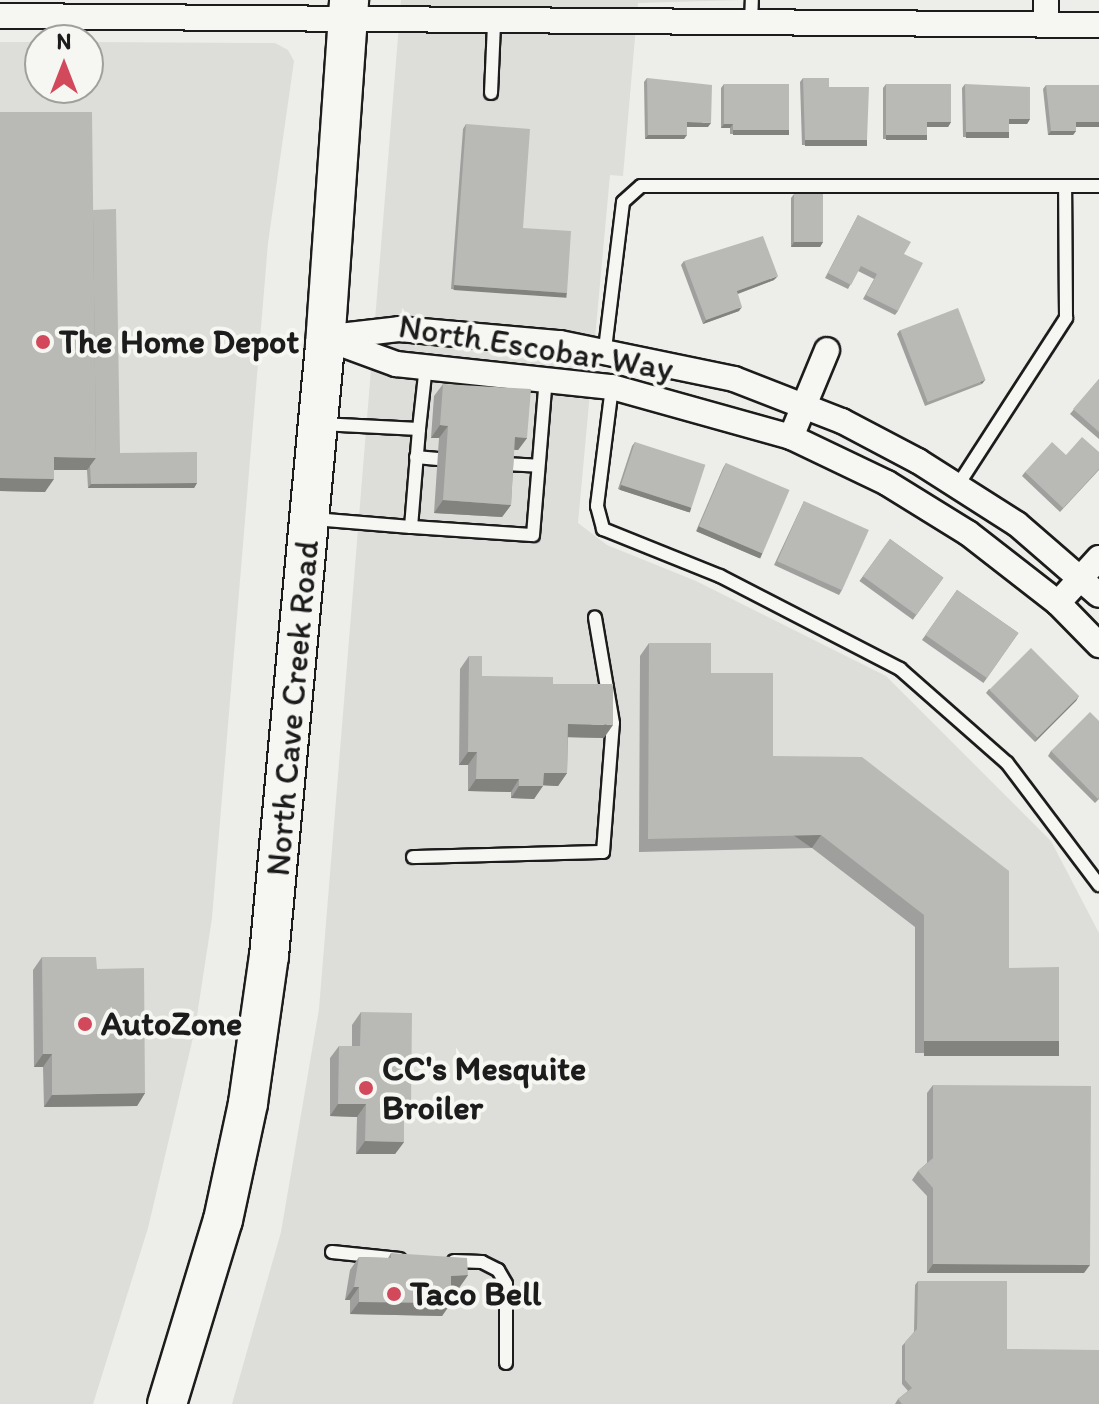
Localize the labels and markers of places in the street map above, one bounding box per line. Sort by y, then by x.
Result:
place label: The Home Depot [59,322,300,362]
marker: The Home Depot [34,333,52,351]
place label: AutoZone [101,1004,242,1044]
marker: AutoZone [76,1015,94,1033]
place label: CC's Mesquite Broiler [382,1048,587,1128]
marker: CC's Mesquite Broiler [357,1079,375,1097]
place label: Taco Bell [410,1274,542,1314]
marker: Taco Bell [385,1285,403,1303]

